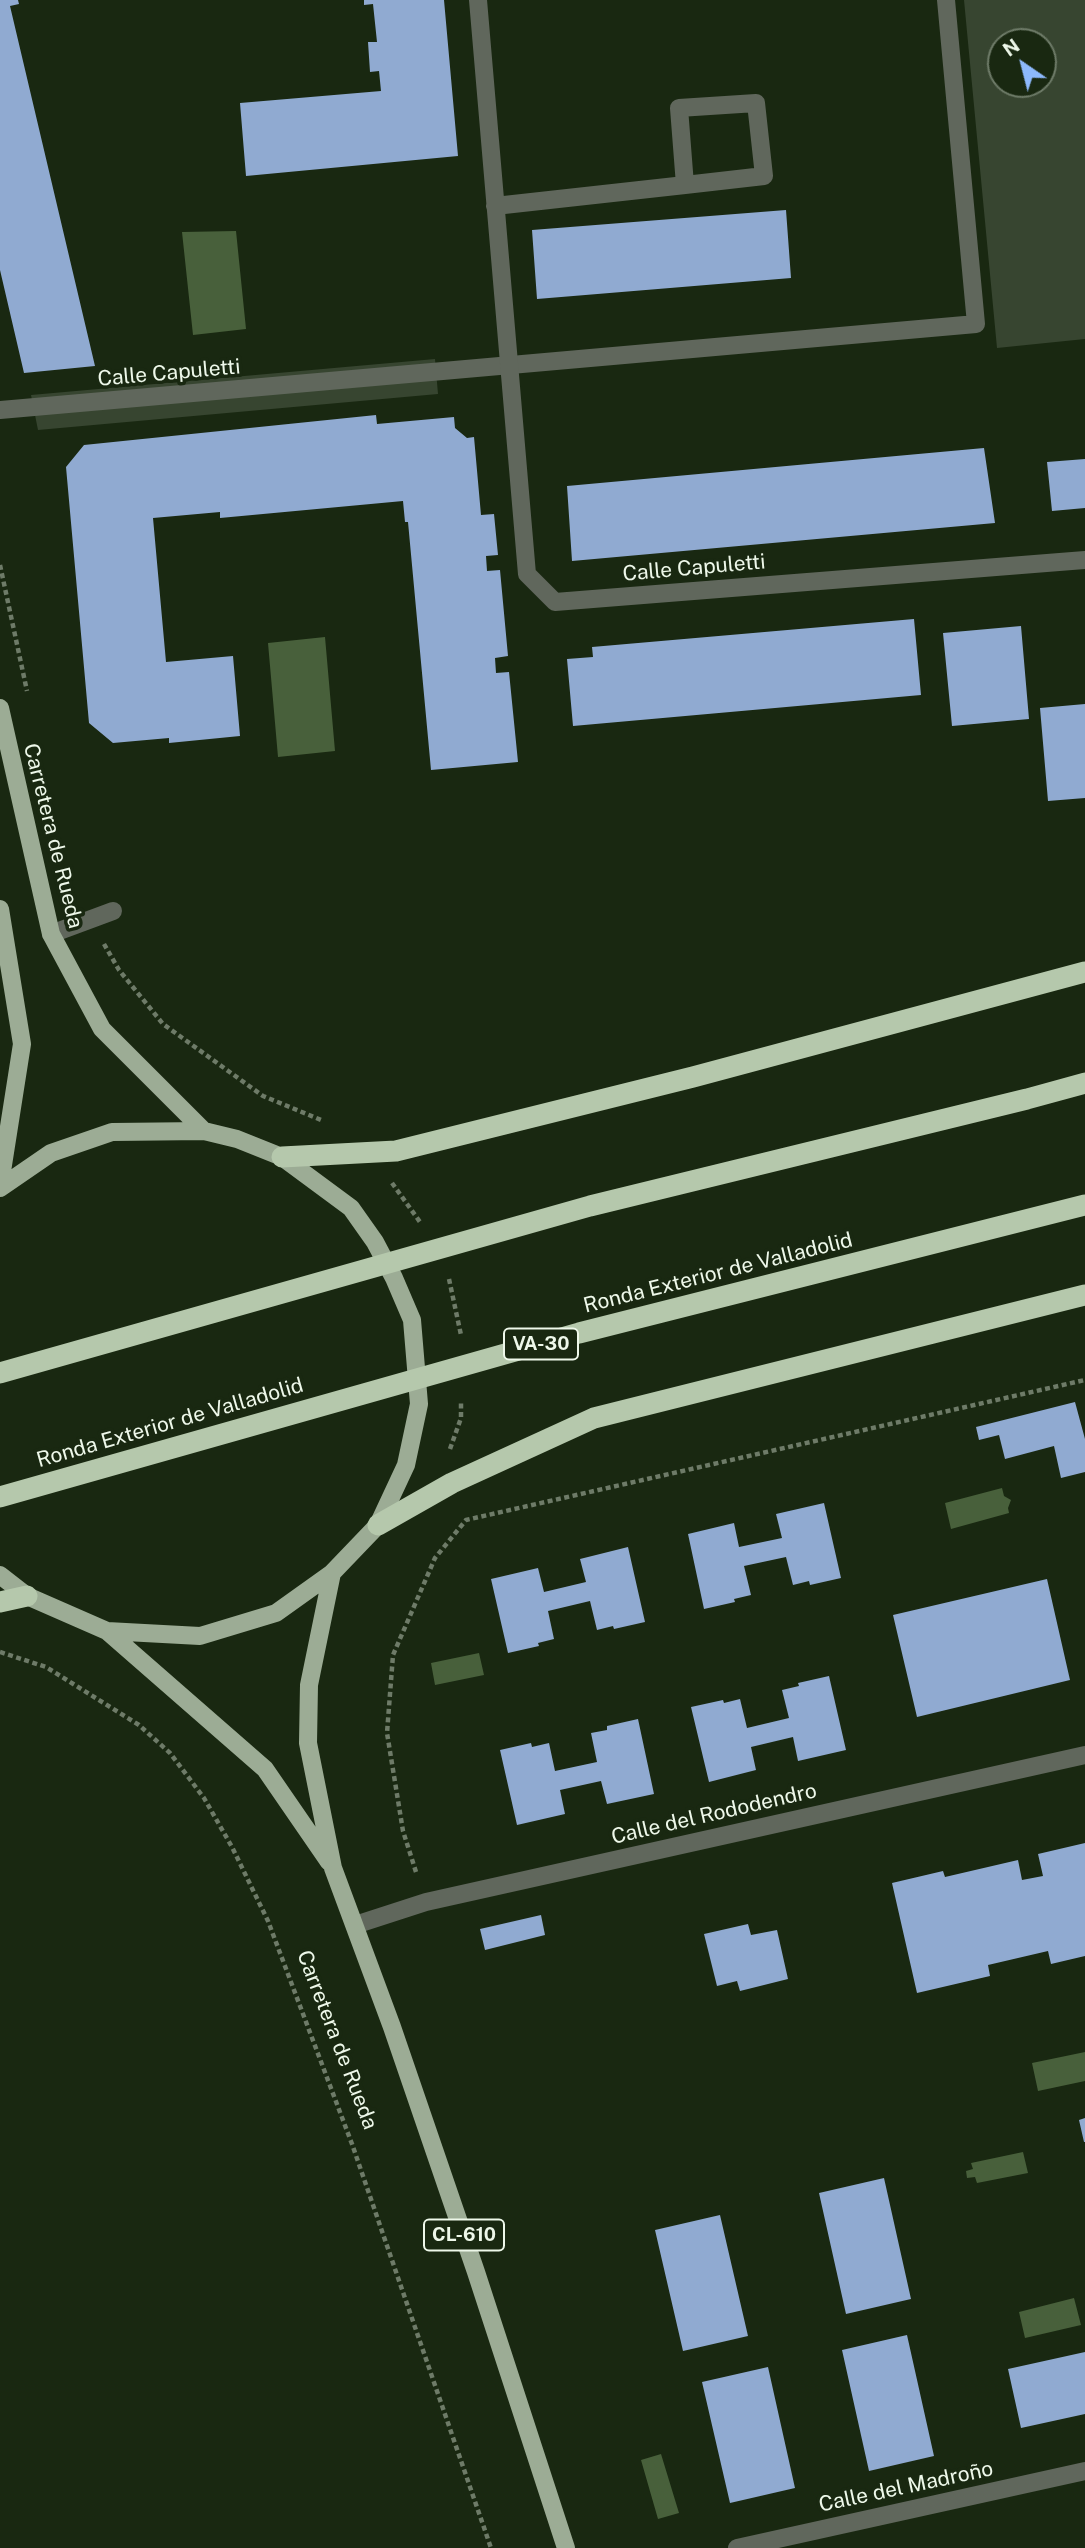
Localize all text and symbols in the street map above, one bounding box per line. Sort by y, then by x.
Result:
north arrow [987,28,1057,98]
text: N [999,34,1023,61]
street label: Calle Capuletti [97,354,241,392]
street label: Calle Capuletti [622,549,766,587]
street label: Carretera de Rueda [18,741,88,931]
street label: Ronda Exterior de Valladolid [581,1227,855,1319]
road number: VA-30 [504,1328,578,1360]
street label: Ronda Exterior de Valladolid [34,1373,306,1473]
street label: Calle del Rododendro [609,1778,819,1850]
street label: Carretera de Rueda [291,1947,383,2133]
road number: CL-610 [424,2220,504,2250]
street label: Calle del Madroño [817,2456,995,2518]

